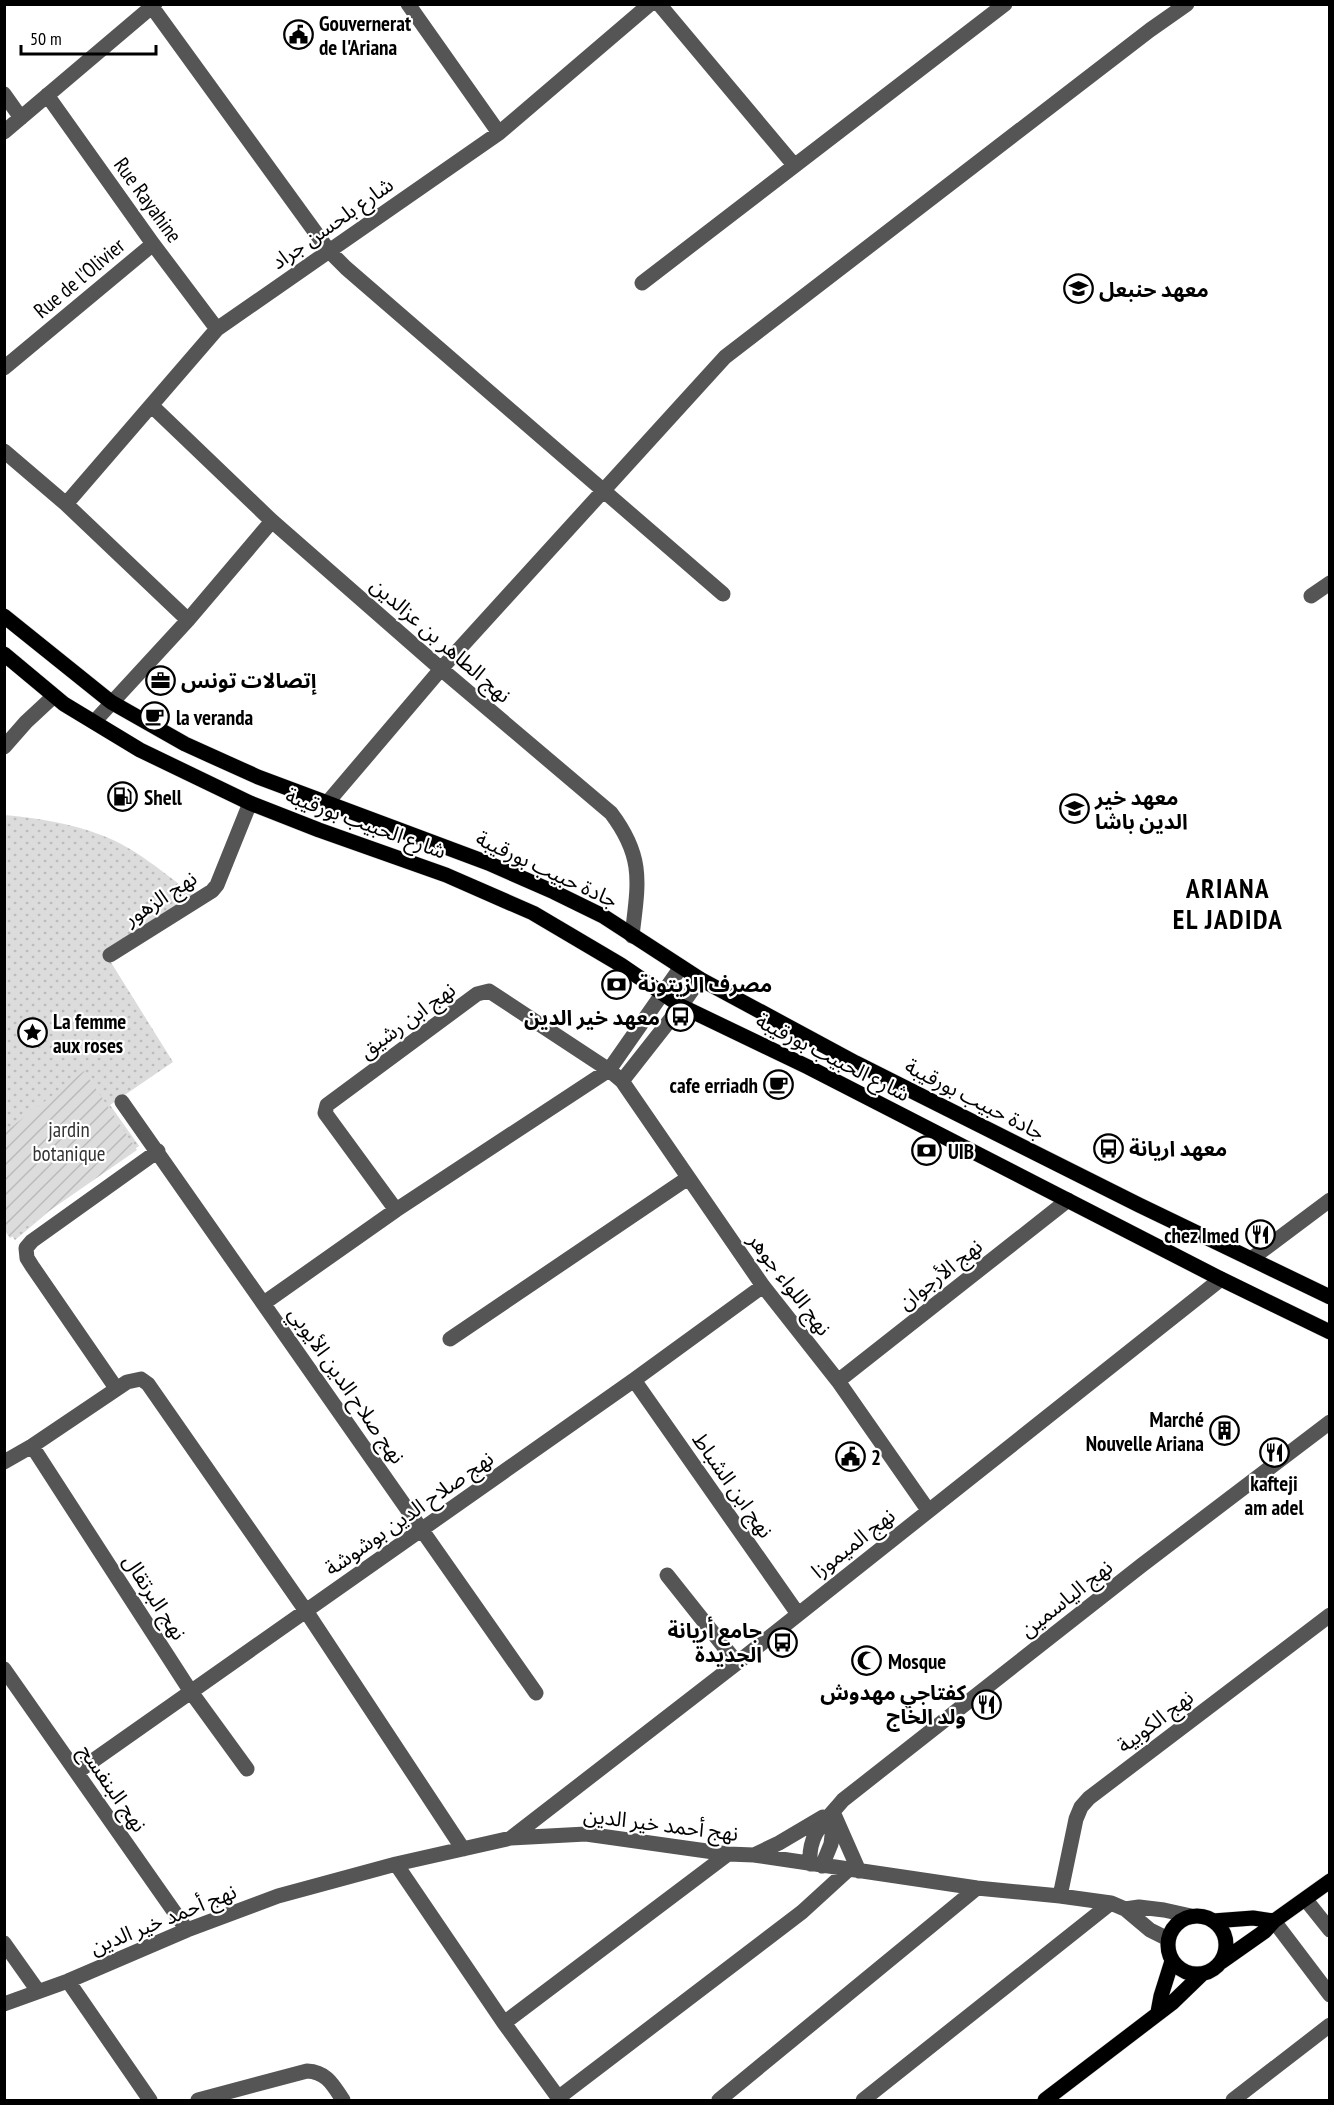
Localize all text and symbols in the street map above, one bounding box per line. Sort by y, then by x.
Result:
place label: Gouvernerat de l'Ariana [319,10,411,61]
scale bar [21,18,156,56]
public building icon: Gouvernerat de l'Ariana [282,19,314,51]
text: 50 m [30,27,62,50]
street label: Rue Rayahine [108,152,188,248]
street label: شارع بلحسن جراد [265,171,400,277]
street label: Rue de l'Olivier [28,232,130,324]
school or university icon: معهد حنبعل [1062,273,1094,305]
place label: معهد حنبعل [1099,276,1209,303]
street label: نهج الطاهر بن عزالدين [364,572,517,710]
office icon: إتصالات تونس [144,664,176,696]
place label: إتصالات تونس [181,667,317,695]
cafe icon: la veranda [139,701,171,733]
place label: la veranda [176,704,254,731]
fuel station icon: Shell [107,781,139,813]
street label: شارع الحبيب بورقيبة [281,781,450,866]
place label: Shell [144,784,183,811]
place label: معهد خير الدين باشا [1094,784,1188,835]
school or university icon: معهد خير الدين باشا [1058,793,1090,825]
street label: جادة حبيب بورقيبة [472,824,622,914]
street label: نهج الزهور [117,864,203,934]
district label: ARIANA EL JADIDA [1173,871,1283,936]
bank icon: مصرف الزيتونة [601,968,633,1000]
place label: مصرف الزيتونة [638,971,772,998]
street label: نهج ابن رشيق [353,976,462,1066]
bus stop icon: معهد خير الدين [665,1001,697,1033]
place label: معهد خير الدين [524,1004,660,1031]
street label: شارع الحبيب بورقيبة [751,1007,914,1109]
place label: La femme aux roses [53,1008,126,1059]
place icon: La femme aux roses [16,1017,48,1049]
street label: جادة حبيب بورقيبة [900,1052,1050,1146]
cafe icon: cafe erriadh [763,1069,795,1101]
place label: cafe erriadh [670,1072,758,1099]
park label: jardin botanique [33,1116,106,1167]
bus stop icon: معهد اريانة [1092,1132,1124,1164]
bank icon: UIB [911,1135,943,1167]
place label: معهد اريانة [1129,1135,1227,1162]
place label: UIB [948,1138,974,1165]
restaurant icon: chez Imed [1244,1219,1276,1251]
place label: chez Imed [1164,1222,1239,1249]
street label: نهج اللواء جوهر [740,1226,837,1342]
street label: نهج الأرجوان [892,1233,989,1317]
street label: نهج صلاح الدين الأيوبي [280,1301,411,1471]
place label: Marché Nouvelle Ariana [1086,1406,1204,1457]
building icon: Marché Nouvelle Ariana [1209,1415,1241,1447]
street label: نهج ابن الشباط [685,1427,779,1544]
restaurant icon: kafteji am adel [1258,1436,1290,1468]
public building icon: 2 [834,1441,866,1473]
place label: 2 [871,1444,881,1471]
street label: نهج صلاح الدين بوشوشة [319,1445,500,1583]
place label: kafteji am adel [1244,1470,1304,1521]
street label: نهج الميموزا [806,1502,902,1586]
street label: نهج البرتقال [116,1549,193,1646]
street label: نهج الياسمين [1014,1553,1119,1644]
place label: جامع أريانة الجديدة [667,1616,762,1668]
bus stop icon: جامع أريانة الجديدة [767,1626,799,1658]
mosque icon: Mosque [851,1645,883,1677]
place label: Mosque [888,1648,946,1675]
place label: كفتاجي مهدوش ولد الخاج [820,1679,966,1732]
street label: نهج الكوبية [1111,1683,1200,1760]
restaurant icon: كفتاجي مهدوش ولد الخاج [971,1688,1003,1720]
street label: نهج البنفسج [71,1739,153,1838]
street label: نهج أحمد خير الدين [582,1801,740,1849]
street label: نهج أحمد خير الدين [86,1877,241,1963]

